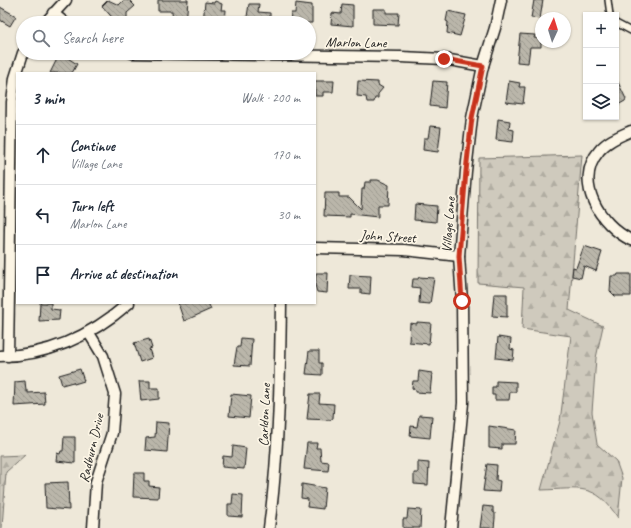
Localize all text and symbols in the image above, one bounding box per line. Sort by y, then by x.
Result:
north arrow [535,12,571,48]
map controls [583,12,619,120]
button: + [583,12,619,48]
search box [16,16,316,60]
icon: search [30,27,52,49]
text: Search here [62,29,123,48]
street label: Marlon Lane [325,33,388,52]
button: − [583,48,619,84]
route end [435,50,453,68]
button: layers [583,84,619,120]
text: 3 min [32,88,65,109]
text: Walk · 200 m [241,90,300,106]
text: Continue [70,137,115,156]
icon: ahead [32,144,54,166]
text: 170 m [272,147,300,163]
text: Village Lane [70,156,122,172]
street label: Village Lane [438,195,459,253]
text: Turn left [70,197,113,216]
icon: left [32,204,54,226]
text: 30 m [278,207,300,223]
text: Marlon Lane [70,216,126,232]
street label: John Street [359,227,417,247]
icon: arrive [32,264,54,286]
text: Arrive at destination [70,265,177,284]
route start [453,292,471,310]
street label: Carldon Lane [255,382,274,447]
street label: Radburn Drive [75,411,108,484]

